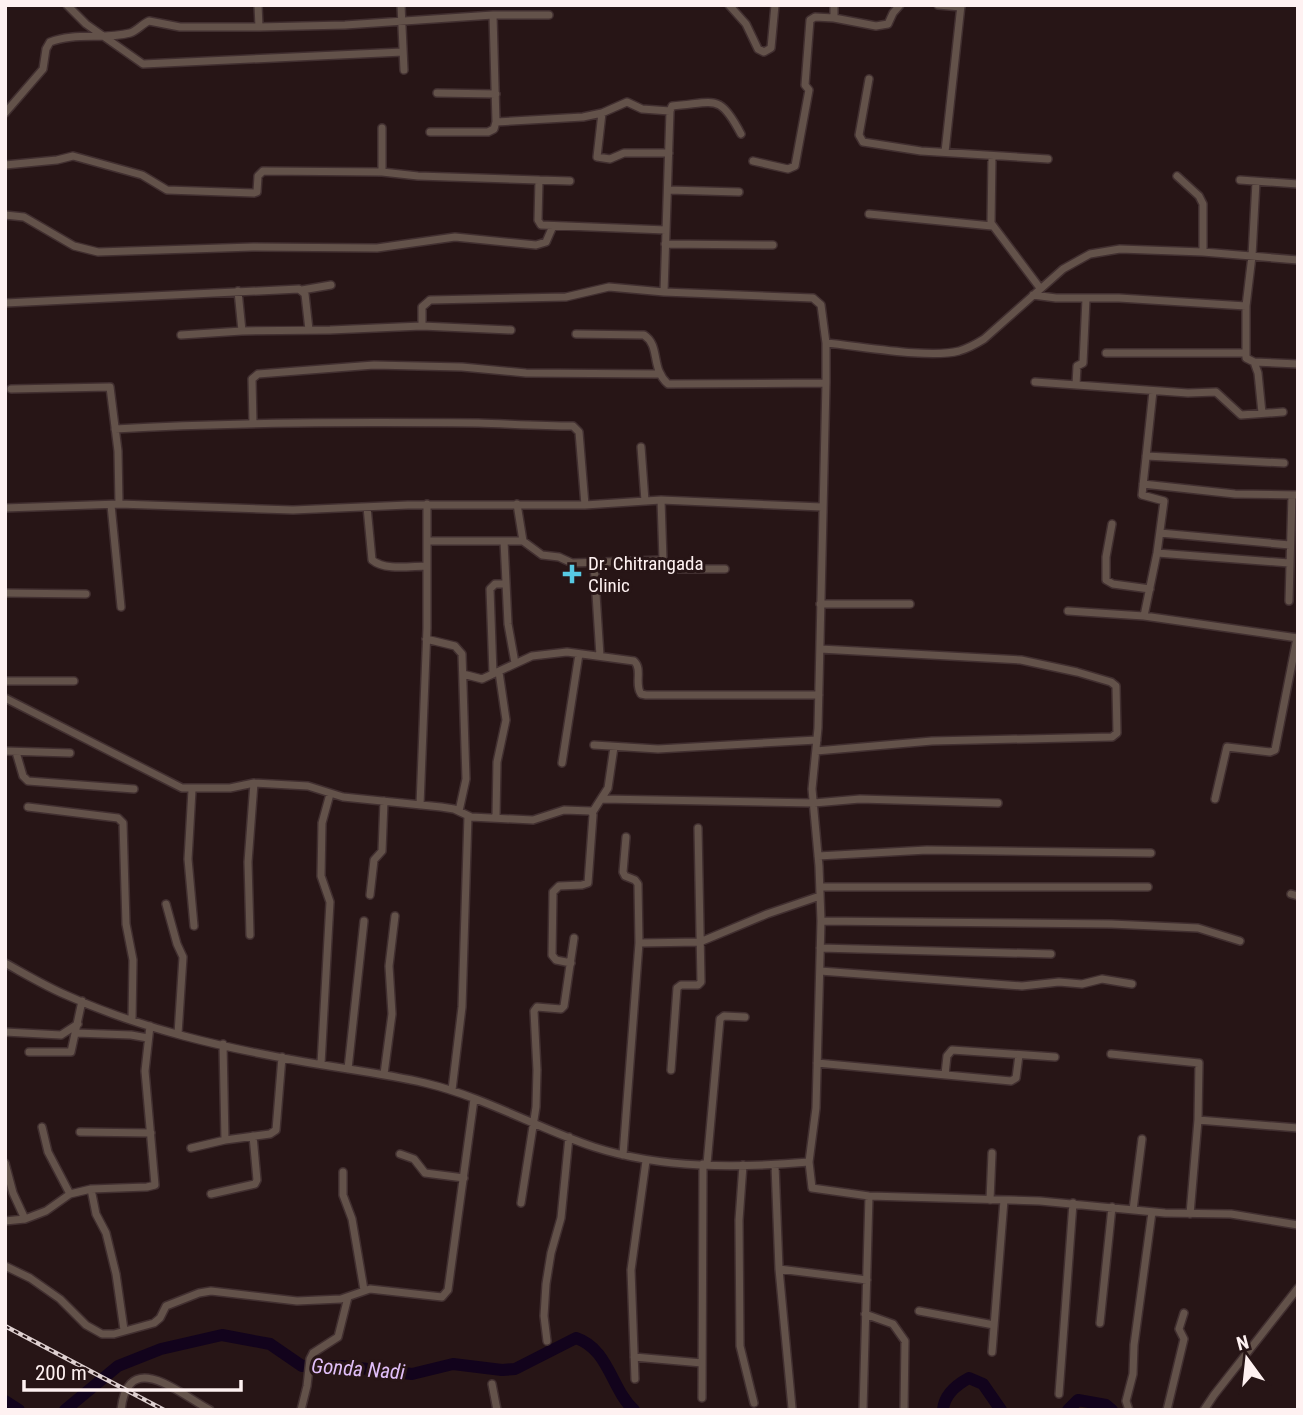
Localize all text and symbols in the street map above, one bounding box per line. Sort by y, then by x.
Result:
place label: Dr. Chitrangada Clinic [588,552,704,597]
marker: Dr. Chitrangada Clinic [562,564,582,584]
north arrow [1212,1324,1282,1394]
text: N [1234,1330,1251,1356]
scale bar [24,1348,242,1392]
water label: Gonda Nadi [310,1354,406,1384]
text: 200 m [35,1361,87,1385]

